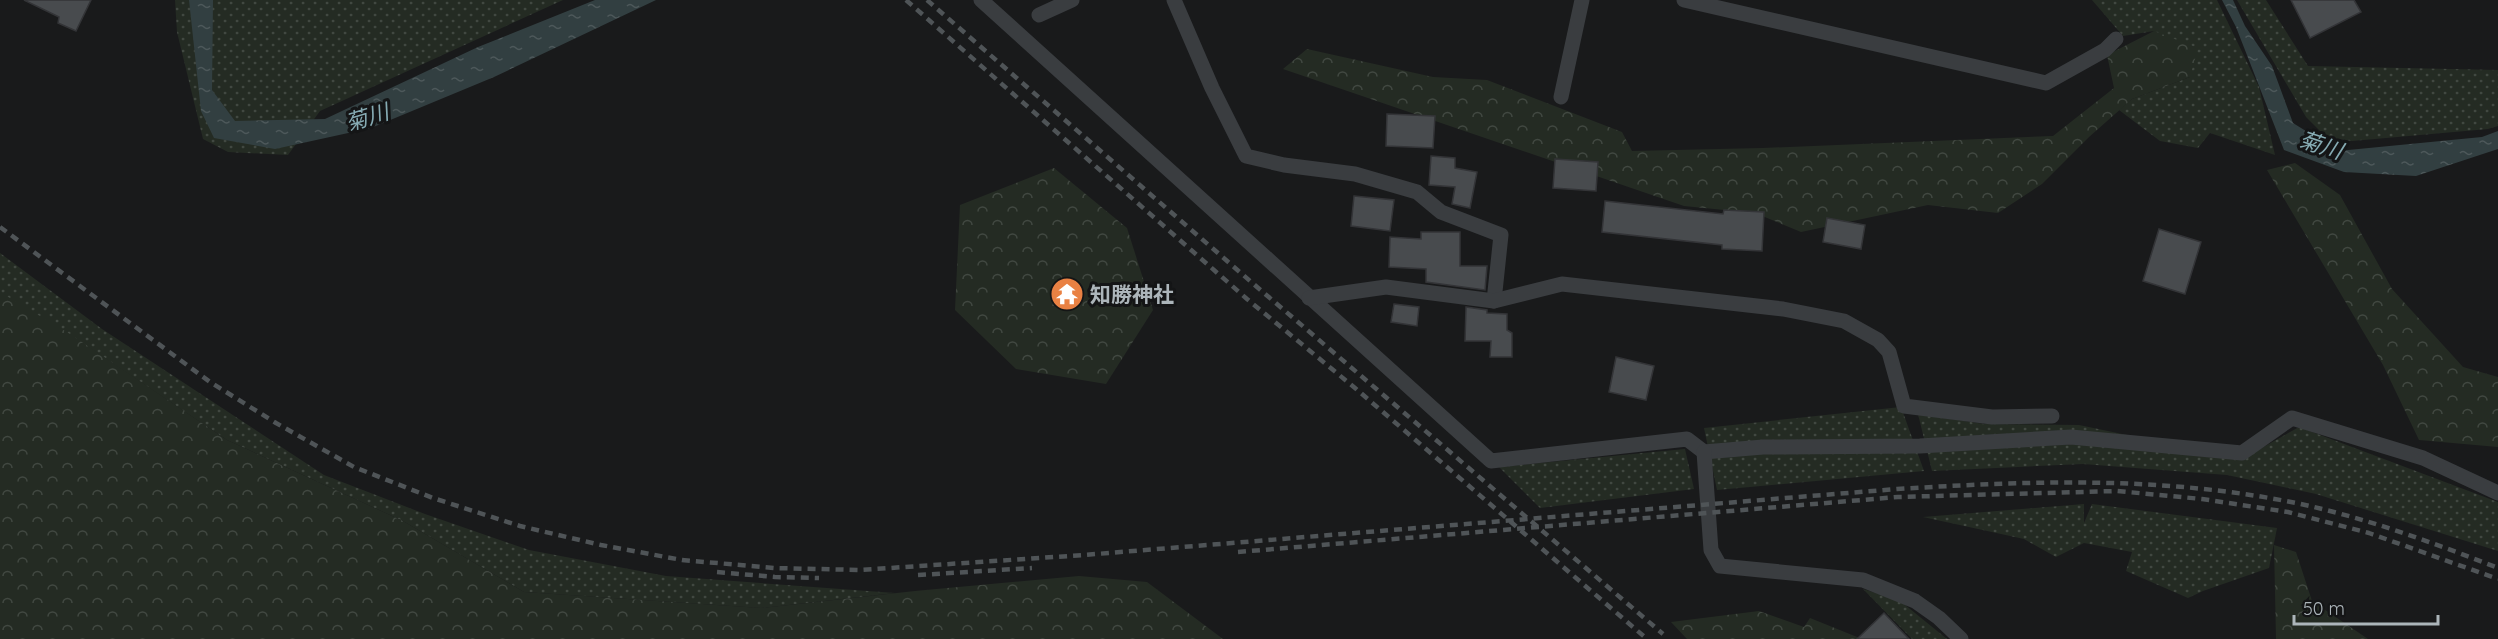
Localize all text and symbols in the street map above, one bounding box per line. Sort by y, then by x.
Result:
water label: 菊川 [342,97,394,137]
water label: 菊川 [2296,125,2348,166]
temple icon: 知勝神社 [1049,276,1085,312]
place label: 知勝神社 [1090,281,1174,307]
scale bar [2294,588,2438,626]
text: 50 m [2303,597,2345,620]

